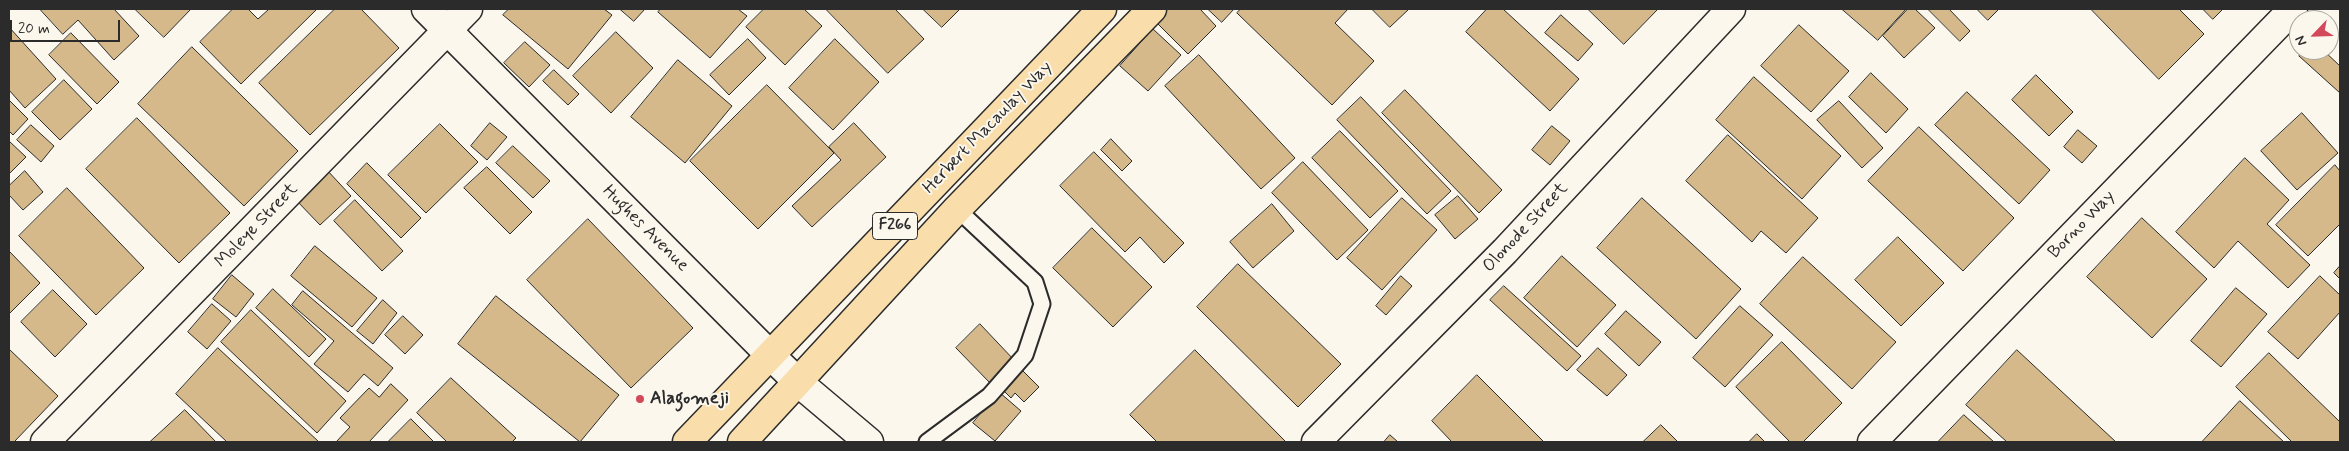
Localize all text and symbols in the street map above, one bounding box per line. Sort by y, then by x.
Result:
scale bar [12,10,122,42]
north arrow [2289,10,2339,60]
text: 20 m [18,19,50,39]
text: N [2291,33,2311,49]
street label: Herbert Macaulay Way [919,57,1057,199]
street label: Moleye Street [211,179,303,273]
street label: Olonode Street [1479,179,1573,277]
street label: Hughes Avenue [597,181,693,277]
street label: Borno Way [2044,186,2120,264]
road number: F266 [872,212,918,240]
place label: Alagomeji [650,388,729,410]
marker: Alagomeji [634,393,646,405]

